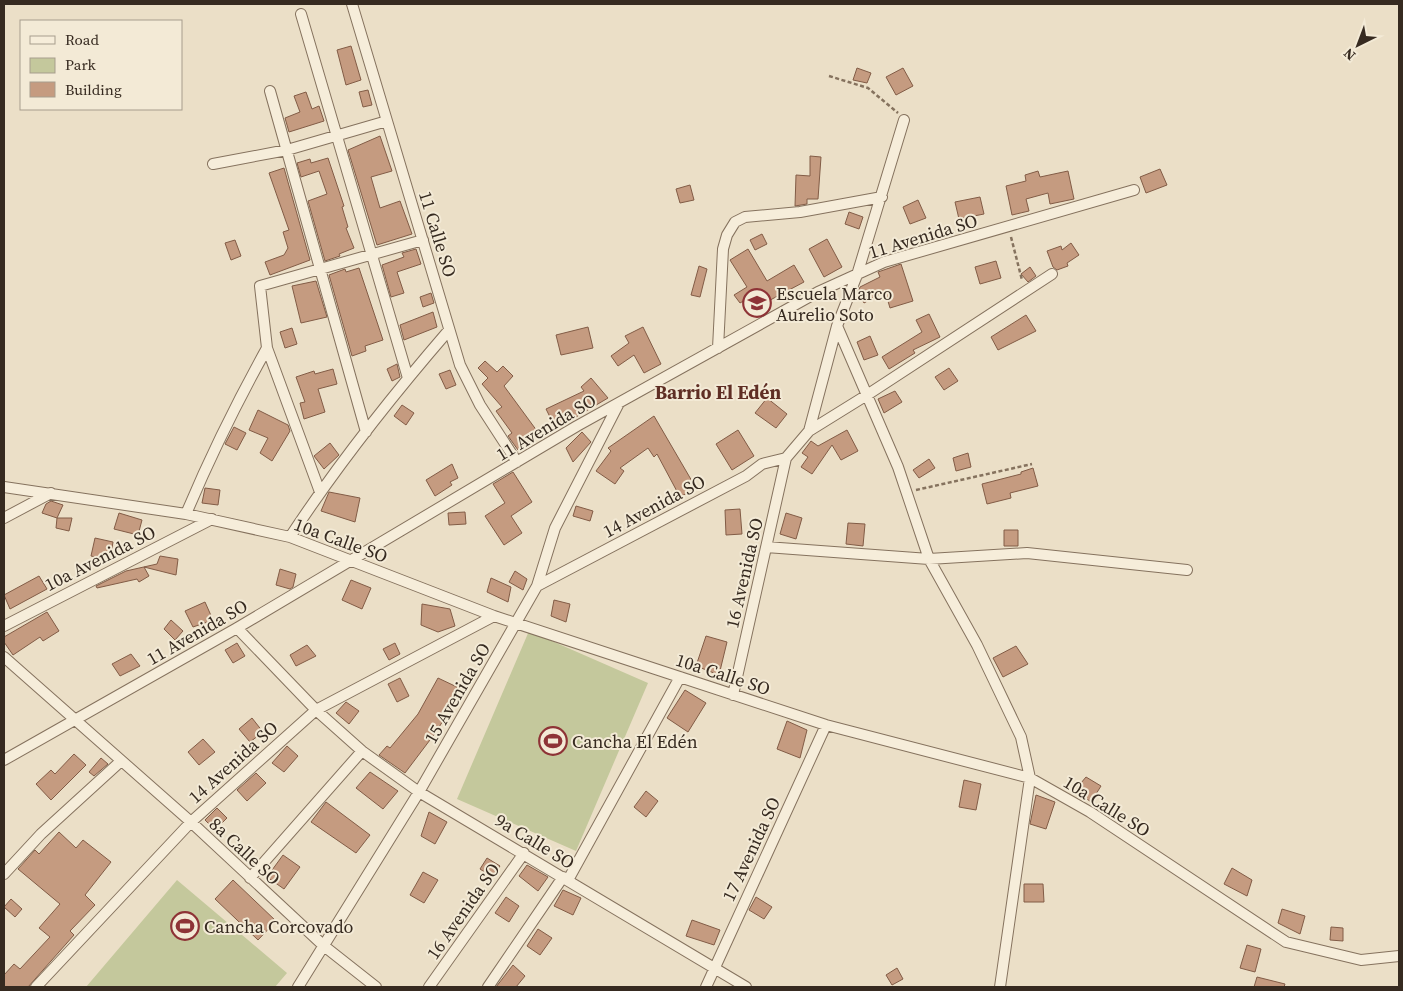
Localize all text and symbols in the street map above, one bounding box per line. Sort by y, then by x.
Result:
legend [20,20,182,110]
north arrow [1333,20,1383,70]
text: Road [65,29,99,50]
text: N [1339,44,1360,66]
text: Park [65,54,97,75]
text: Building [65,79,122,100]
street label: 11 Calle SO [413,188,463,280]
street label: 11 Avenida SO [866,208,980,264]
place label: Escuela Marco Aurelio Soto [776,281,892,327]
school or university icon: Escuela Marco Aurelio Soto [742,288,772,318]
district label: Barrio El Edén [655,379,782,405]
street label: 11 Avenida SO [491,387,601,467]
street label: 14 Avenida SO [598,469,710,543]
street label: 10a Calle SO [291,512,391,568]
street label: 16 Avenida SO [719,515,769,631]
street label: 10a Avenida SO [40,519,160,597]
street label: 11 Avenida SO [142,593,252,671]
street label: 15 Avenida SO [418,638,496,748]
street label: 10a Calle SO [673,647,773,701]
street label: 14 Avenida SO [183,715,283,809]
sports icon: Cancha El Edén [538,726,568,756]
place label: Cancha El Edén [572,729,698,754]
street label: 10a Calle SO [1059,769,1155,843]
street label: 17 Avenida SO [716,793,786,905]
street label: 9a Calle SO [490,807,580,875]
street label: 8a Calle SO [204,812,286,890]
street label: 16 Avenida SO [420,858,506,964]
sports icon: Cancha Corcovado [170,911,200,941]
place label: Cancha Corcovado [204,914,354,939]

